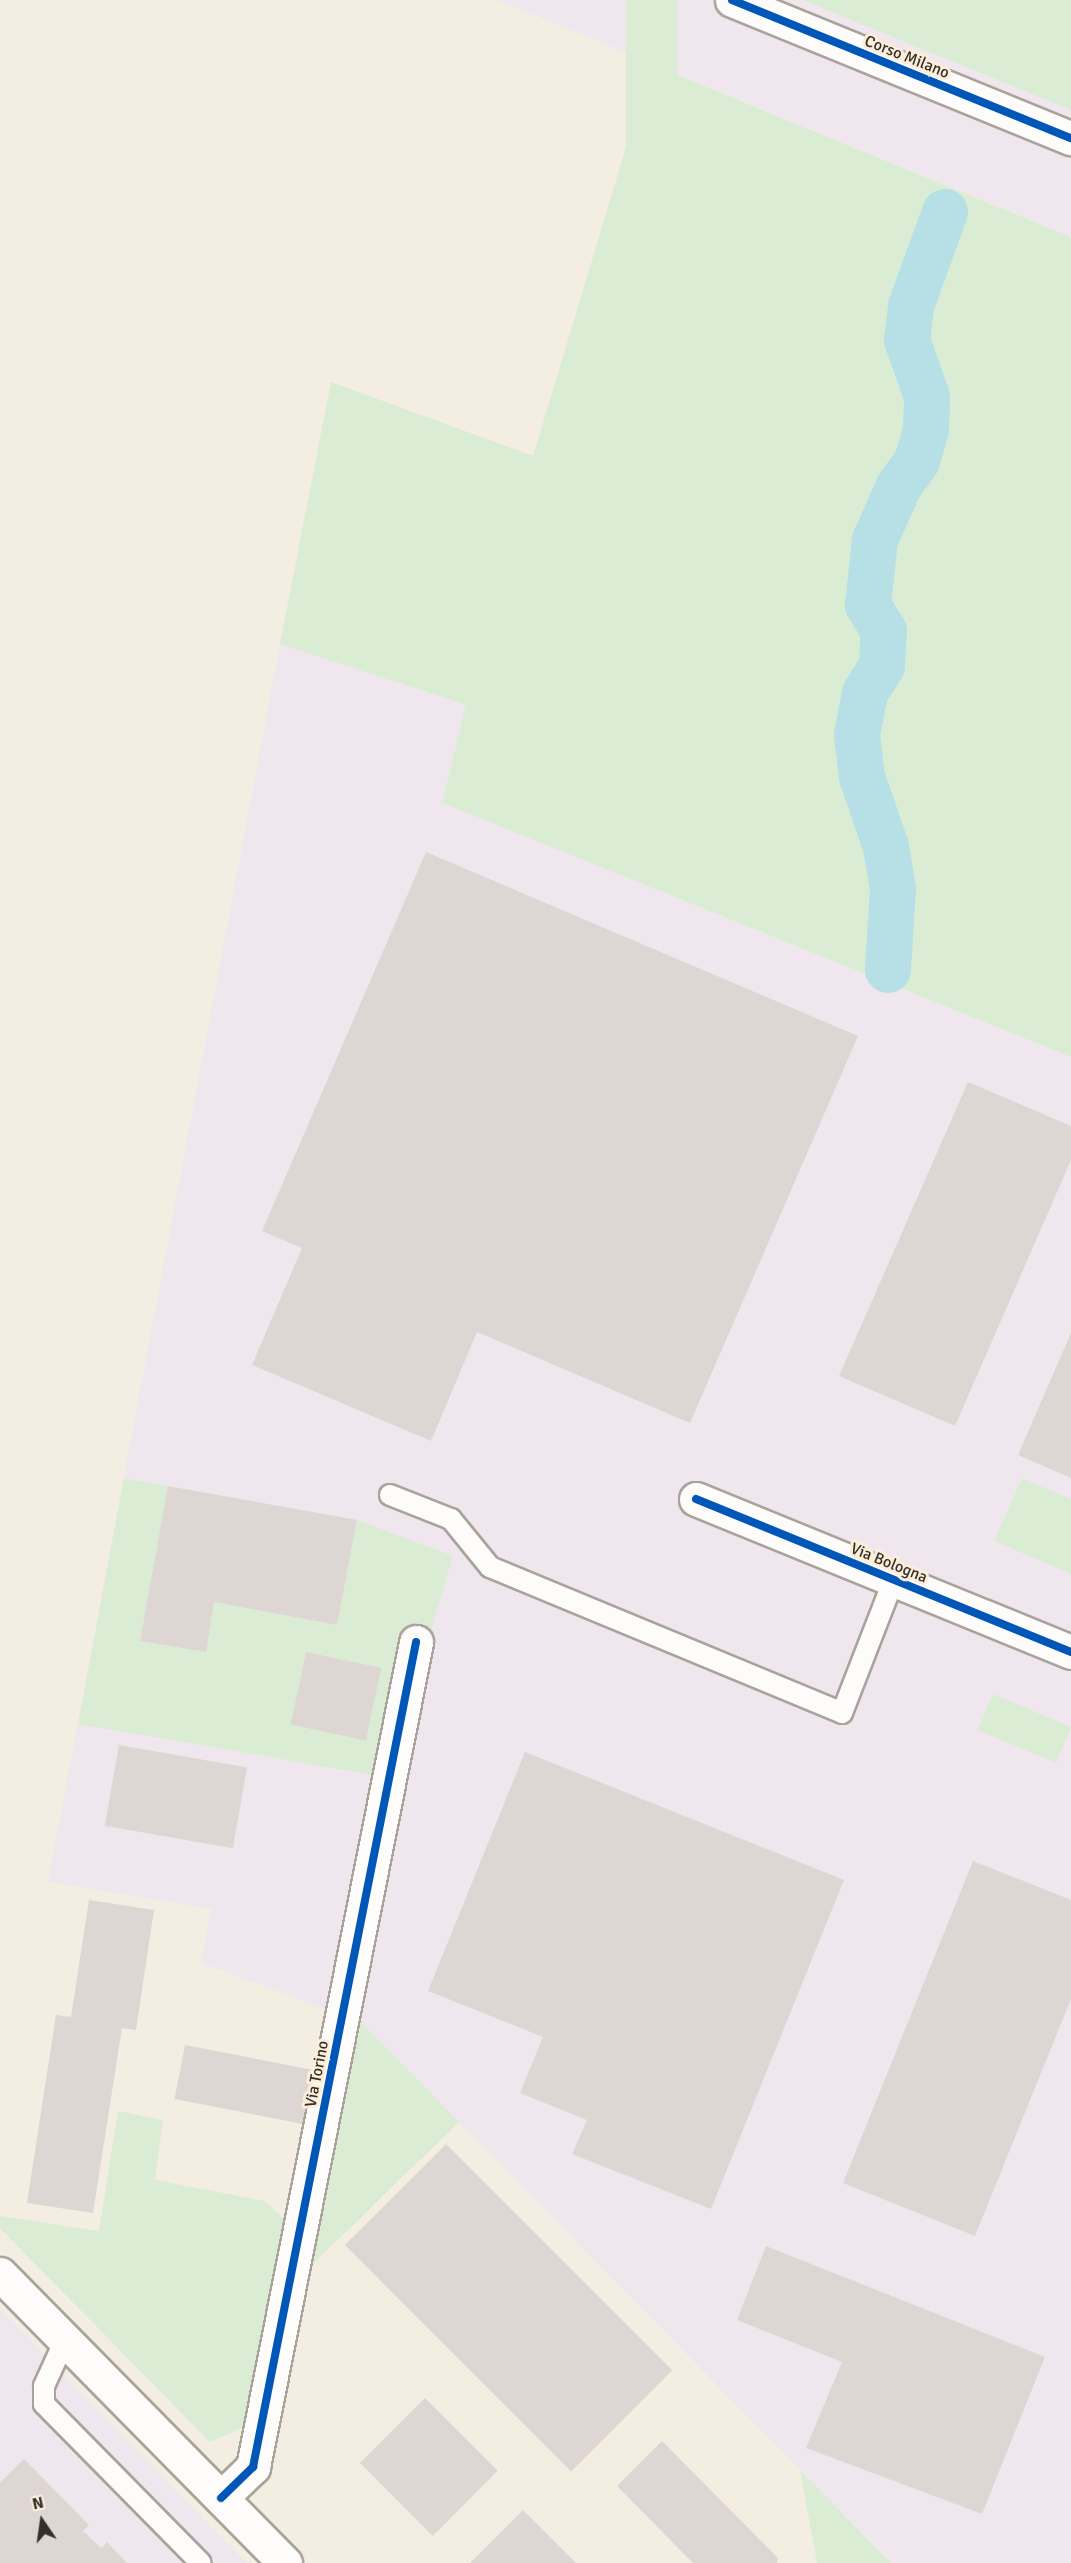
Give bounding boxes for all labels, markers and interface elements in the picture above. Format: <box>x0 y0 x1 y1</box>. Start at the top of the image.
street label: Corso Milano <box>862 31 952 83</box>
street label: Via Bologna <box>848 1539 930 1587</box>
street label: Via Torino <box>301 2039 333 2109</box>
north arrow <box>12 2491 72 2551</box>
text: N <box>30 2492 46 2514</box>

